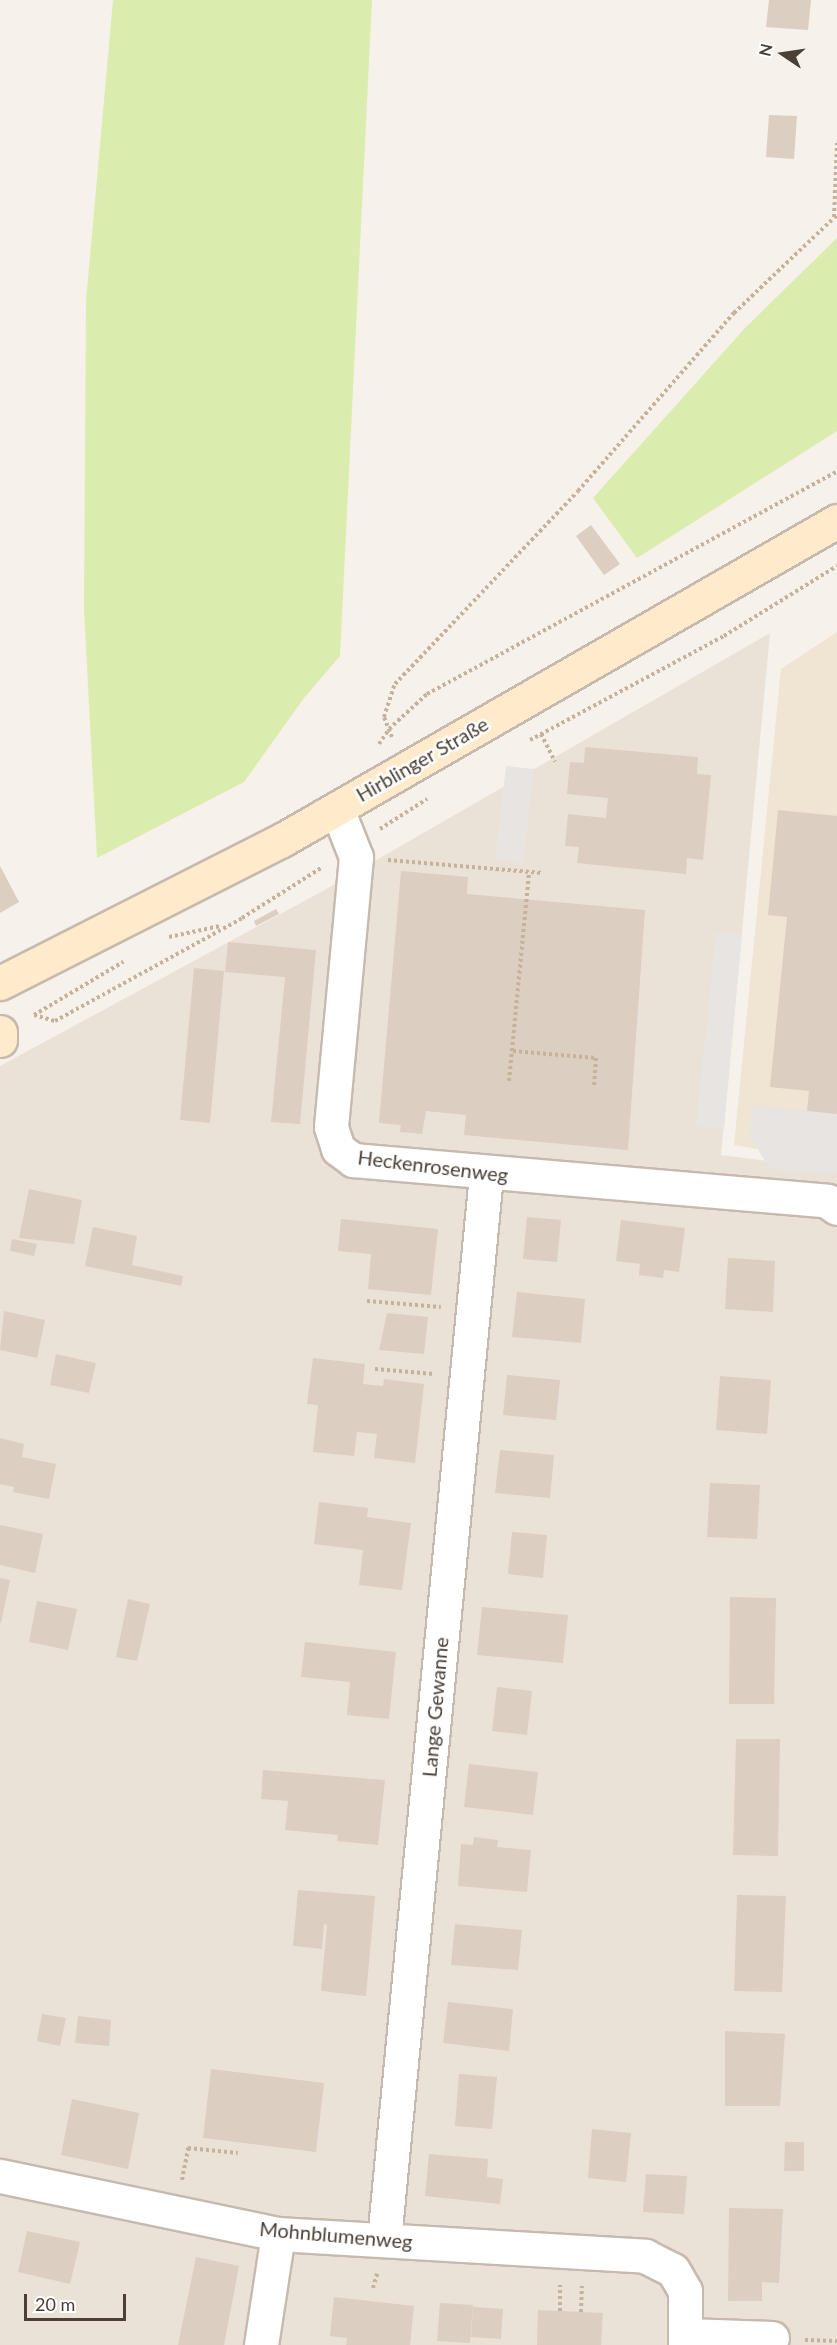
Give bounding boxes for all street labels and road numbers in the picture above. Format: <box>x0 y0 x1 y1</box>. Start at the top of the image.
street label: Hirblinger Straße <box>351 711 493 807</box>
street label: Heckenrosenweg <box>356 1145 510 1187</box>
street label: Lange Gewanne <box>417 1636 453 1778</box>
street label: Mohnblumenweg <box>258 2216 414 2254</box>

